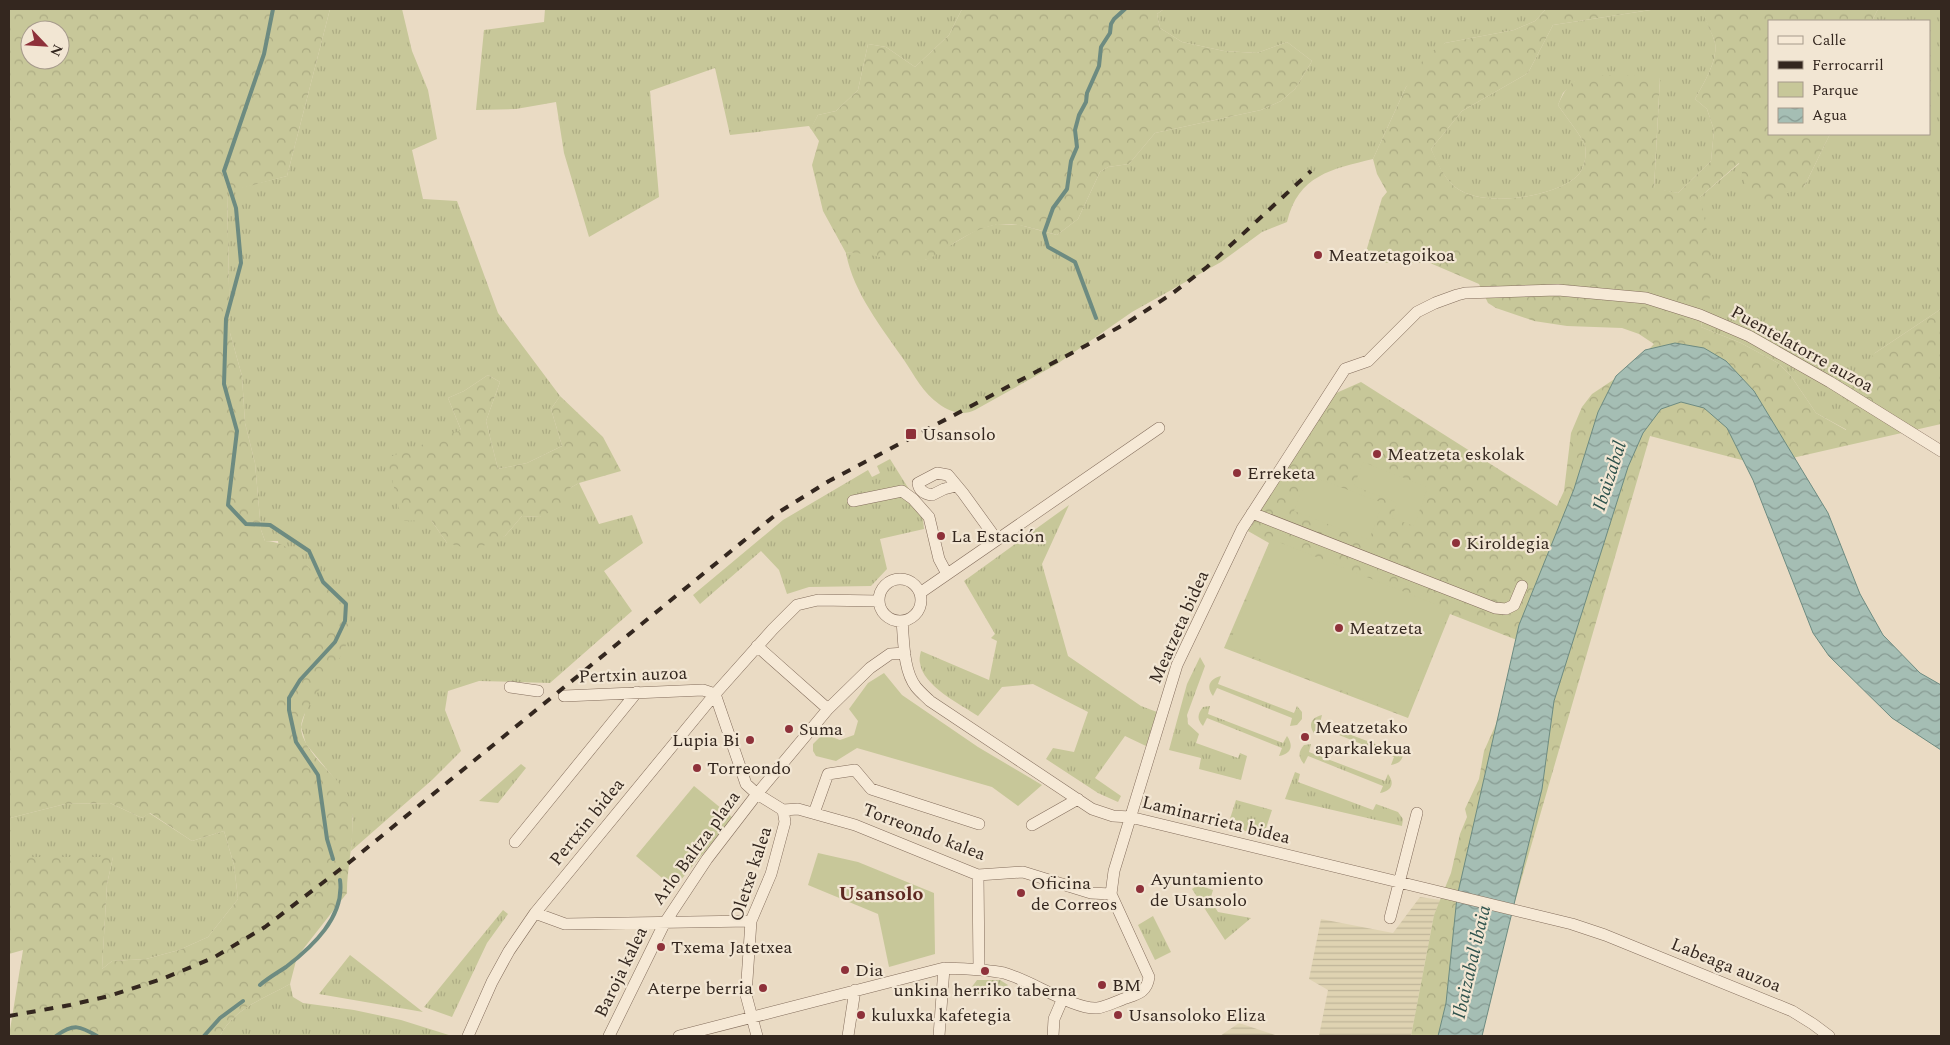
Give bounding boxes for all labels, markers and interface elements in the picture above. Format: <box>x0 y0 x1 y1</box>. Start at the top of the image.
north arrow <box>20 20 70 70</box>
legend <box>1768 20 1930 135</box>
text: Calle <box>1812 29 1846 52</box>
text: N <box>44 41 68 60</box>
text: Ferrocarril <box>1812 54 1884 77</box>
text: Parque <box>1812 79 1859 102</box>
text: Agua <box>1812 104 1848 127</box>
place label: Meatzetagoikoa <box>1328 242 1455 269</box>
marker: Meatzetagoikoa <box>1312 249 1324 261</box>
street label: Puentelatorre auzoa <box>1726 299 1878 400</box>
place label: Usansolo <box>922 421 996 448</box>
marker: Usansolo <box>904 427 918 441</box>
water label: Ibaizabal <box>1585 437 1635 515</box>
place label: Meatzeta eskolak <box>1387 441 1525 468</box>
marker: Meatzeta eskolak <box>1371 448 1383 460</box>
place label: Erreketa <box>1247 460 1316 487</box>
marker: Erreketa <box>1231 467 1243 479</box>
place label: La Estación <box>951 523 1045 550</box>
marker: La Estación <box>935 530 947 542</box>
place label: Kiroldegia <box>1466 530 1550 557</box>
marker: Kiroldegia <box>1450 537 1462 549</box>
street label: Meatzeta bidea <box>1142 566 1216 688</box>
place label: Meatzeta <box>1349 615 1423 642</box>
marker: Meatzeta <box>1333 622 1345 634</box>
street label: Pertxin auzoa <box>578 660 688 690</box>
place label: Meatzetako aparkalekua <box>1315 714 1411 762</box>
place label: Suma <box>799 716 843 743</box>
marker: Suma <box>783 723 795 735</box>
place label: Lupia Bi <box>672 727 740 754</box>
marker: Meatzetako aparkalekua <box>1299 731 1311 743</box>
marker: Lupia Bi <box>744 734 756 746</box>
place label: Torreondo <box>707 755 791 782</box>
marker: Torreondo <box>691 762 703 774</box>
street label: Pertxin bidea <box>543 772 631 872</box>
street label: Arlo Baltza plaza <box>645 785 747 911</box>
street label: Laminarrieta bidea <box>1139 789 1293 852</box>
street label: Torreondo kalea <box>859 796 990 868</box>
street label: Oletxe kalea <box>723 823 779 925</box>
place label: Ayuntamiento de Usansolo <box>1150 866 1263 914</box>
place label: Oficina de Correos <box>1031 870 1118 918</box>
district label: Usansolo <box>839 879 924 909</box>
marker: Ayuntamiento de Usansolo <box>1134 883 1146 895</box>
marker: Oficina de Correos <box>1015 887 1027 899</box>
water label: Ibaizabal ibaia <box>1445 902 1499 1022</box>
street label: Baroja kalea <box>587 922 655 1022</box>
street label: Labeaga auzoa <box>1667 931 1785 999</box>
place label: Txema Jatetxea <box>671 934 793 961</box>
marker: Txema Jatetxea <box>655 941 667 953</box>
place label: Dia <box>855 957 884 984</box>
marker: Dia <box>839 964 851 976</box>
marker: unkina herriko taberna <box>979 965 991 977</box>
place label: BM <box>1112 972 1141 999</box>
place label: Aterpe berria <box>647 975 753 1002</box>
place label: unkina herriko taberna <box>894 977 1077 1004</box>
marker: BM <box>1096 979 1108 991</box>
marker: Aterpe berria <box>757 982 769 994</box>
place label: kuluxka kafetegia <box>871 1002 1011 1029</box>
place label: Usansoloko Eliza <box>1128 1002 1266 1029</box>
marker: kuluxka kafetegia <box>855 1009 867 1021</box>
marker: Usansoloko Eliza <box>1112 1009 1124 1021</box>

